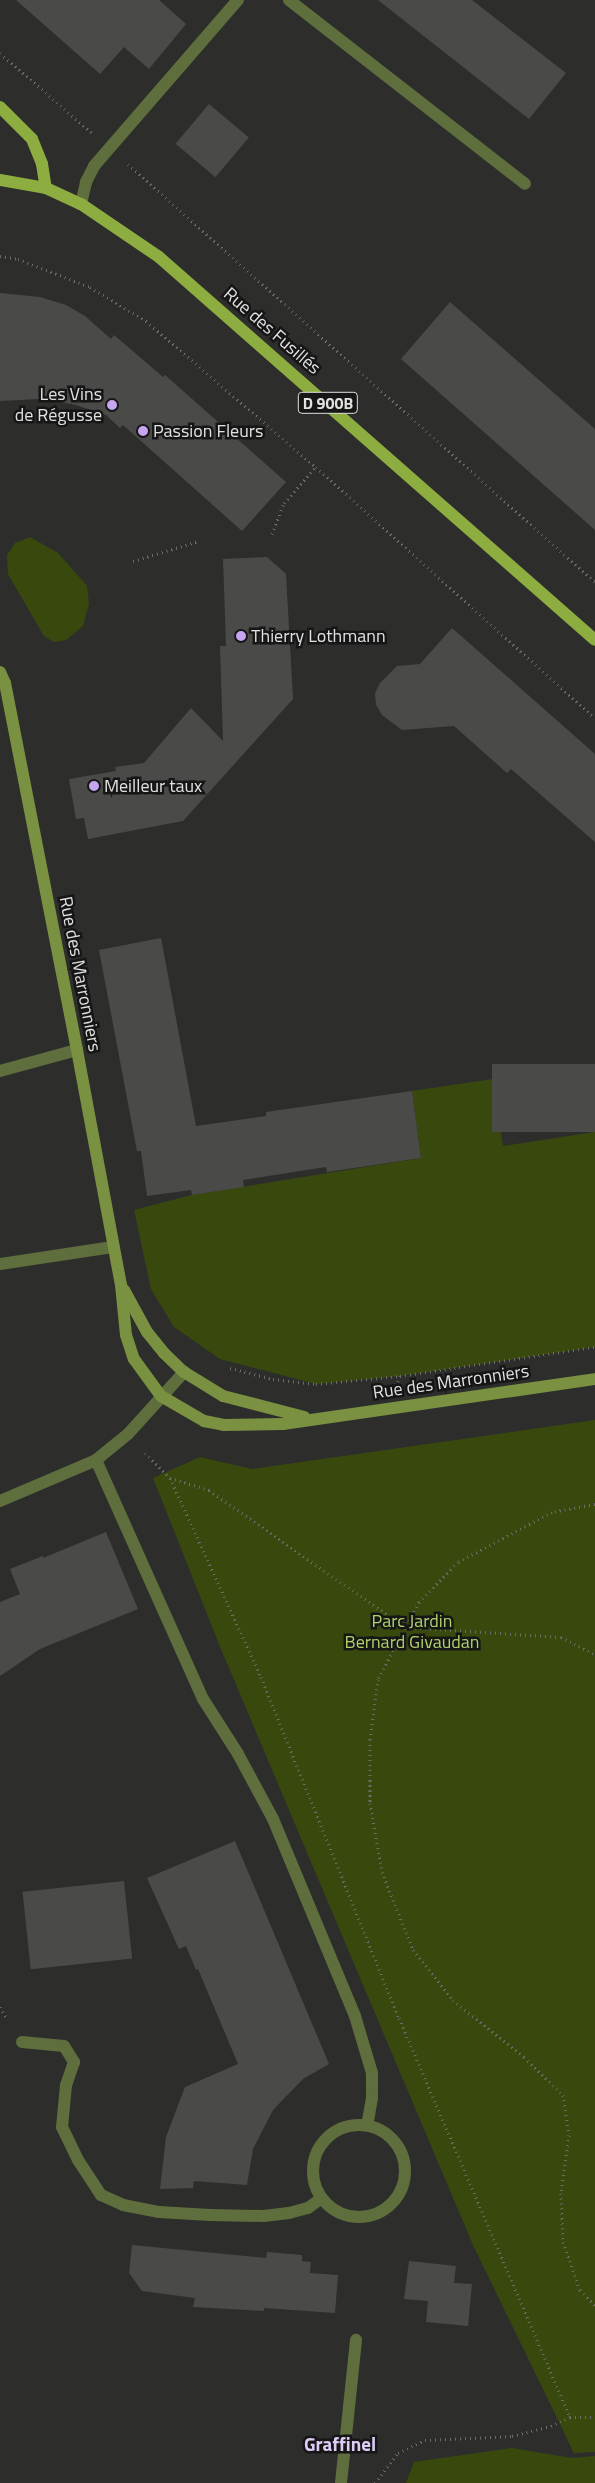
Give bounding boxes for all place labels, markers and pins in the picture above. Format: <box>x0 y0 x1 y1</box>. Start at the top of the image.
place label: Les Vins de Régusse <box>15 384 102 426</box>
marker: Les Vins de Régusse <box>106 399 118 411</box>
place label: Passion Fleurs <box>153 420 263 442</box>
marker: Passion Fleurs <box>137 425 149 437</box>
place label: Thierry Lothmann <box>251 625 386 647</box>
marker: Thierry Lothmann <box>235 630 247 642</box>
place label: Meilleur taux <box>104 775 202 797</box>
marker: Meilleur taux <box>88 780 100 792</box>

